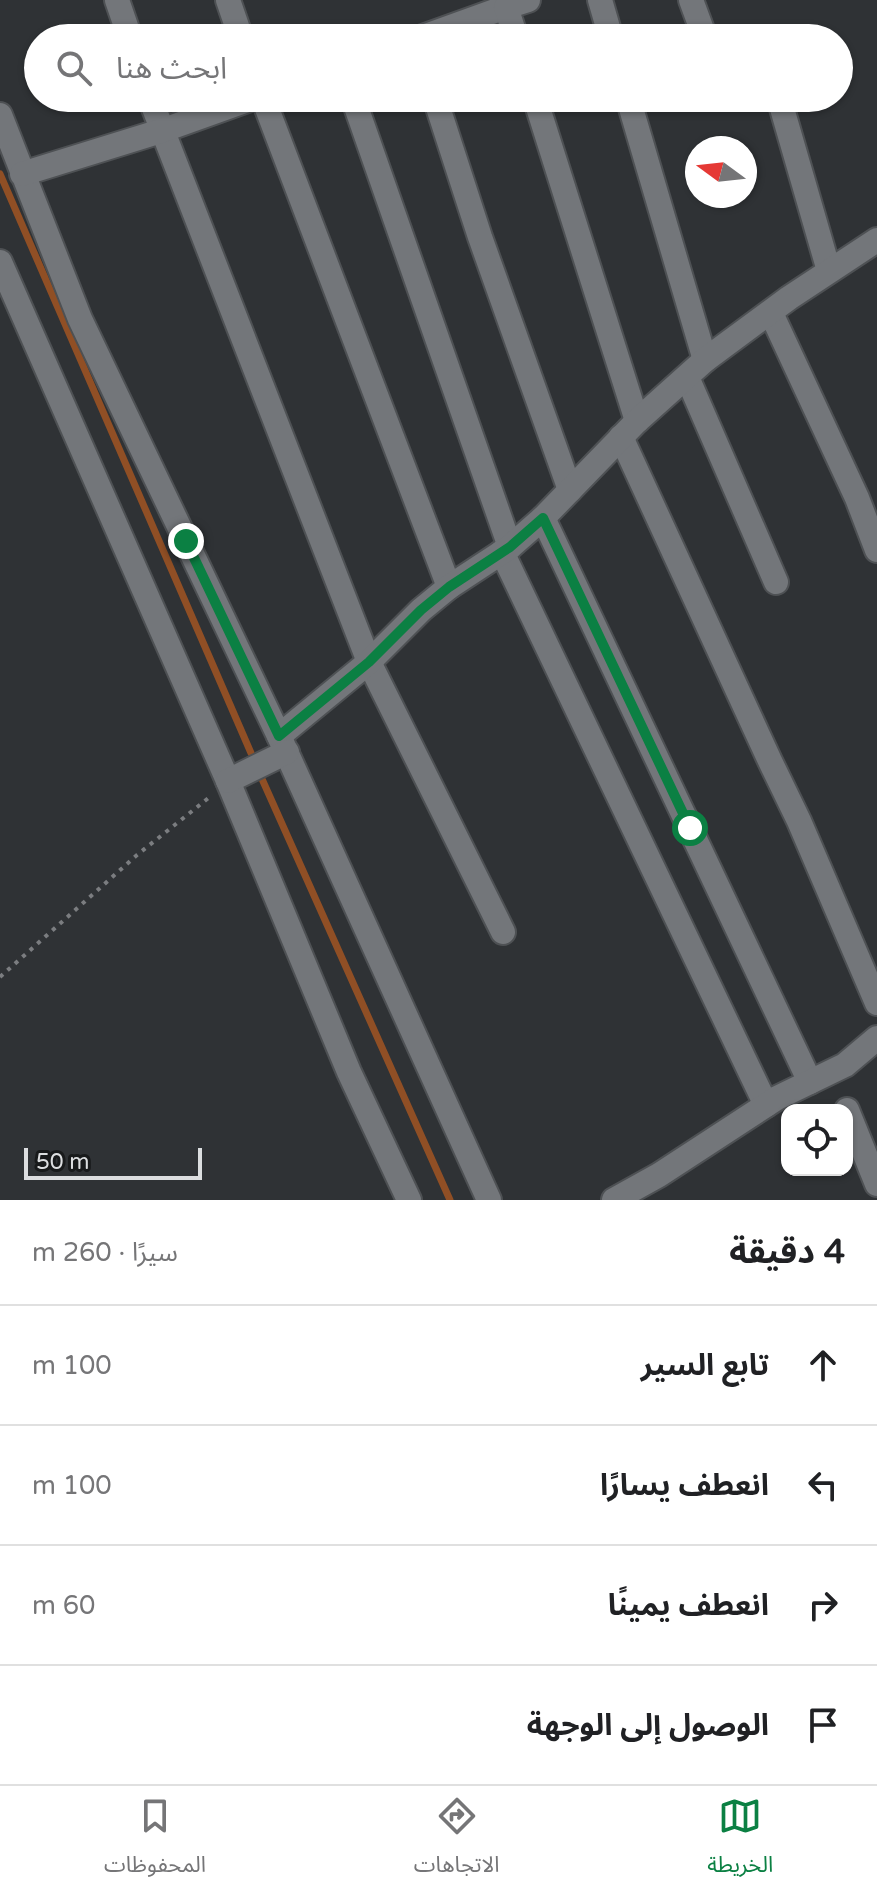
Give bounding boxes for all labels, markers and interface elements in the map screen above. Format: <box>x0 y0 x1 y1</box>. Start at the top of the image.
search box <box>24 24 853 112</box>
icon: search <box>52 46 96 90</box>
text: ابحث هنا <box>116 50 227 87</box>
north arrow <box>685 136 757 208</box>
route end <box>168 523 204 559</box>
route start <box>672 810 708 846</box>
map controls <box>781 1104 853 1176</box>
button: locate <box>781 1104 853 1176</box>
scale bar <box>24 1144 202 1180</box>
text: 50 m <box>36 1149 90 1175</box>
text: 4 دقيقة <box>729 1232 845 1273</box>
text: سيرًا · 260 m <box>32 1237 178 1268</box>
icon: ahead <box>801 1343 845 1387</box>
text: تابع السير <box>641 1347 769 1384</box>
text: 100 m <box>32 1350 112 1381</box>
icon: left <box>801 1463 845 1507</box>
text: انعطف يسارًا <box>600 1467 769 1504</box>
text: 100 m <box>32 1470 112 1501</box>
icon: right <box>801 1583 845 1627</box>
text: انعطف يمينًا <box>608 1587 769 1624</box>
text: 60 m <box>32 1590 95 1621</box>
icon: arrive <box>801 1703 845 1747</box>
text: الوصول إلى الوجهة <box>527 1707 769 1744</box>
tab: المحفوظات <box>104 1794 206 1888</box>
tab: الاتجاهات <box>414 1794 500 1888</box>
tab: الخريطة <box>707 1794 773 1888</box>

